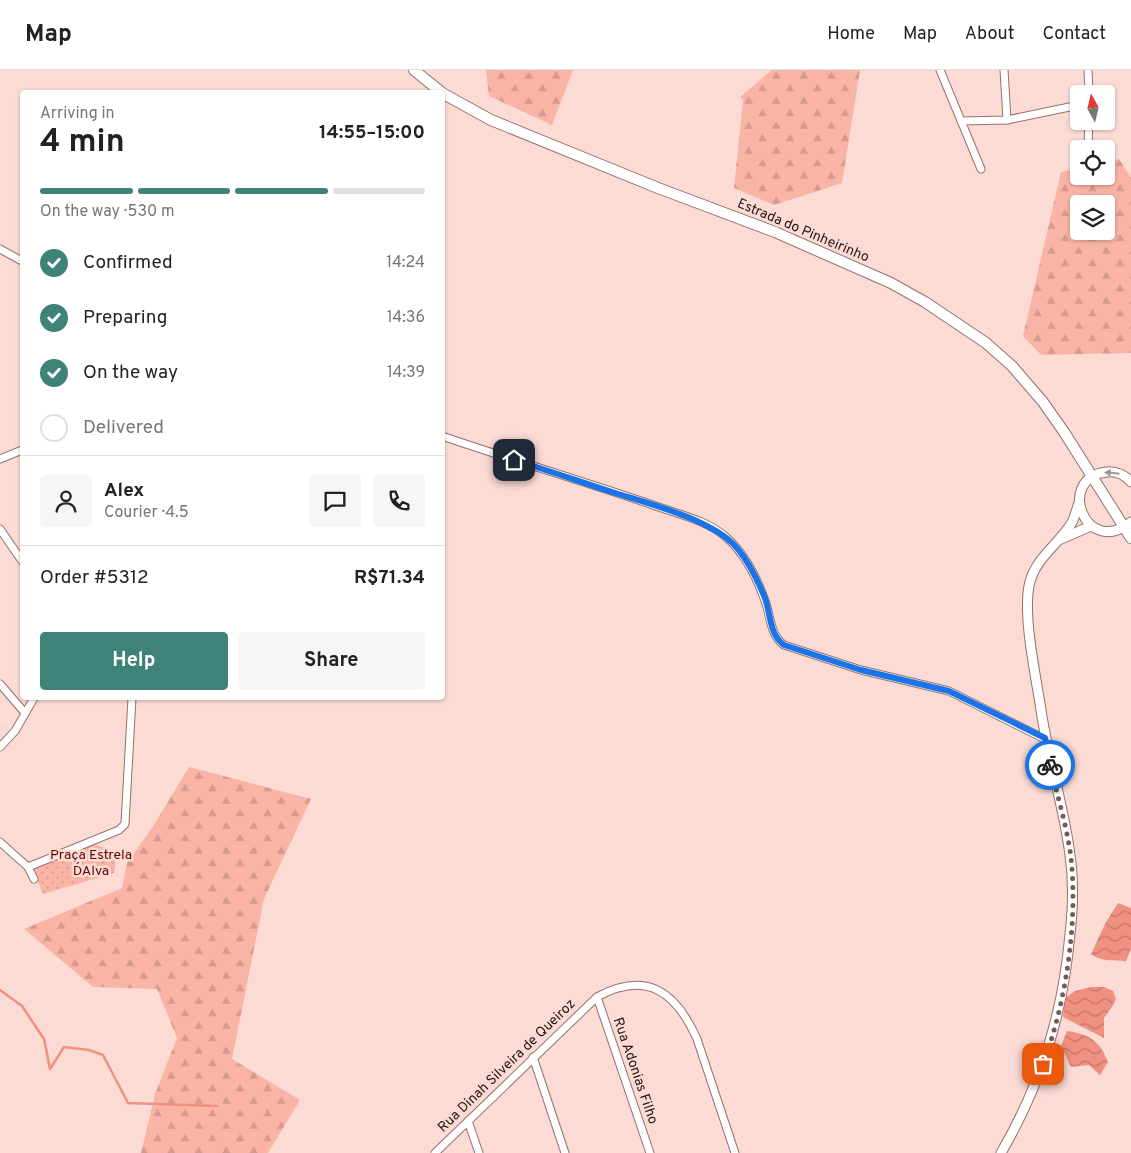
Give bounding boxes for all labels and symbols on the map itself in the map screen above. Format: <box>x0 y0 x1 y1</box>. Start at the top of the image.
north arrow <box>1070 85 1115 130</box>
street label: Estrada do Pinheirinho <box>734 195 872 267</box>
pin <box>493 439 535 481</box>
one-way arrow <box>1104 469 1120 477</box>
courier <box>1025 740 1075 790</box>
park label: Praça Estrela D´Alva <box>50 847 132 880</box>
street label: Rua Dinah Silveira de Queiroz <box>435 996 579 1136</box>
street label: Rua Adonias Filho <box>609 1015 661 1127</box>
pin <box>1022 1043 1064 1085</box>

